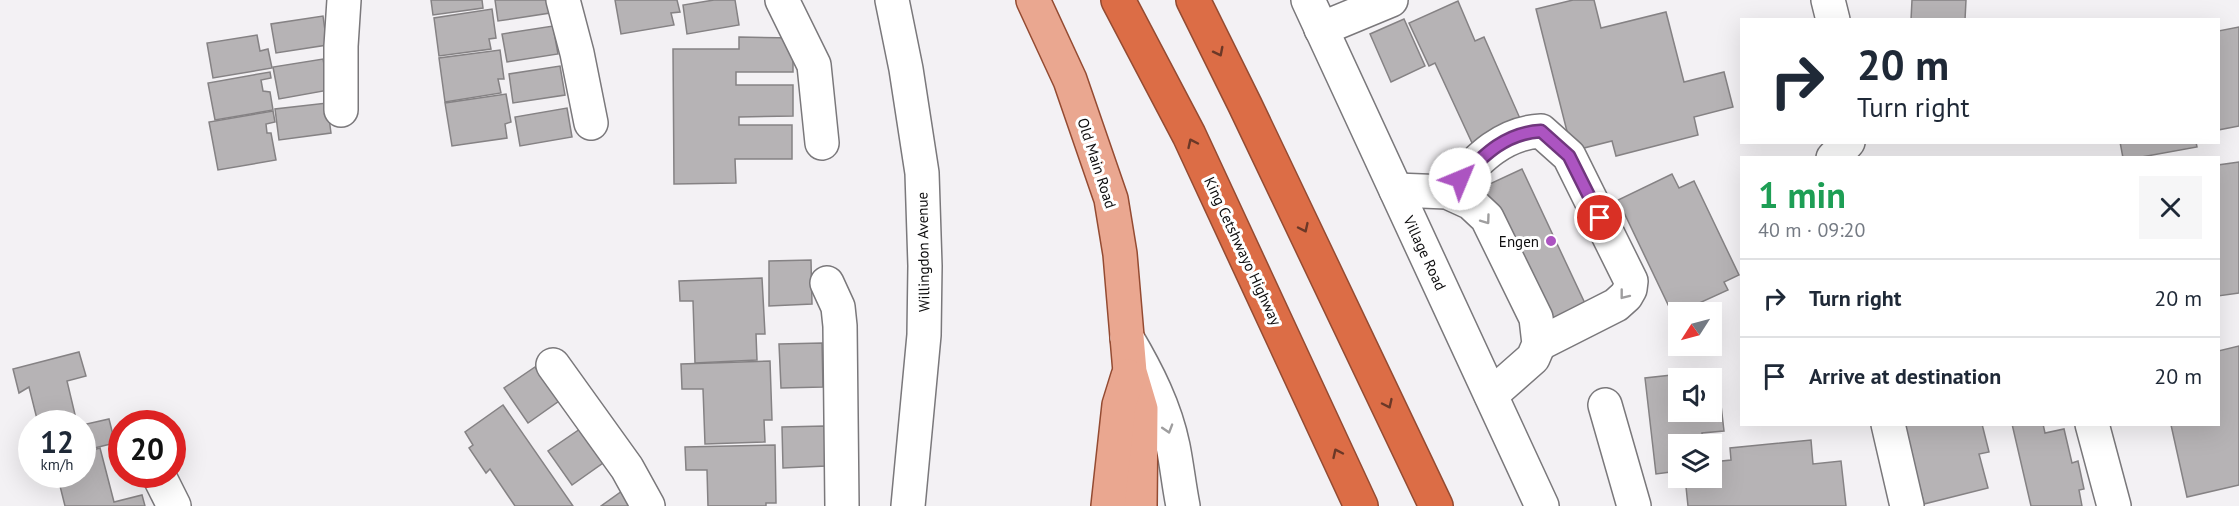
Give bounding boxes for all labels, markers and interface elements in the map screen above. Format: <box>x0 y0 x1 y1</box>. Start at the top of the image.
text: 20 m <box>1857 37 1949 92</box>
icon: right <box>1758 42 1836 120</box>
one-way arrow <box>1211 46 1223 57</box>
text: Turn right <box>1857 90 1970 124</box>
street label: Old Main Road <box>1073 115 1121 211</box>
one-way arrow <box>1188 138 1200 149</box>
position arrow <box>1428 147 1492 211</box>
text: 1 min <box>1758 171 1846 218</box>
street label: King Cetshwayo Highway <box>1200 174 1286 328</box>
button: close <box>2139 176 2202 239</box>
street label: Willingdon Avenue <box>912 192 934 312</box>
pin <box>1574 192 1625 243</box>
icon: arrive <box>1583 201 1616 234</box>
street label: Village Road <box>1399 212 1451 293</box>
one-way arrow <box>1479 213 1490 224</box>
text: 40 m · 09:20 <box>1758 217 1865 243</box>
one-way arrow <box>1296 221 1308 232</box>
place label: Engen <box>1499 232 1539 251</box>
marker: Engen <box>1544 234 1558 248</box>
icon: right <box>1758 282 1791 315</box>
text: Turn right <box>1809 284 1901 312</box>
text: 20 m <box>2154 284 2202 312</box>
one-way arrow <box>1620 288 1631 299</box>
north arrow <box>1668 302 1722 356</box>
map controls <box>1668 302 1722 488</box>
icon: arrive <box>1758 360 1791 393</box>
text: Arrive at destination <box>1809 362 2001 390</box>
text: 20 m <box>2154 362 2202 390</box>
button: sound <box>1668 368 1722 422</box>
one-way arrow <box>1380 397 1392 408</box>
speed limit sign: 20 <box>108 410 186 488</box>
text: 12 <box>40 422 74 461</box>
one-way arrow <box>1161 424 1173 434</box>
button: layers <box>1668 434 1722 488</box>
one-way arrow <box>1332 448 1344 459</box>
text: km/h <box>41 455 73 474</box>

